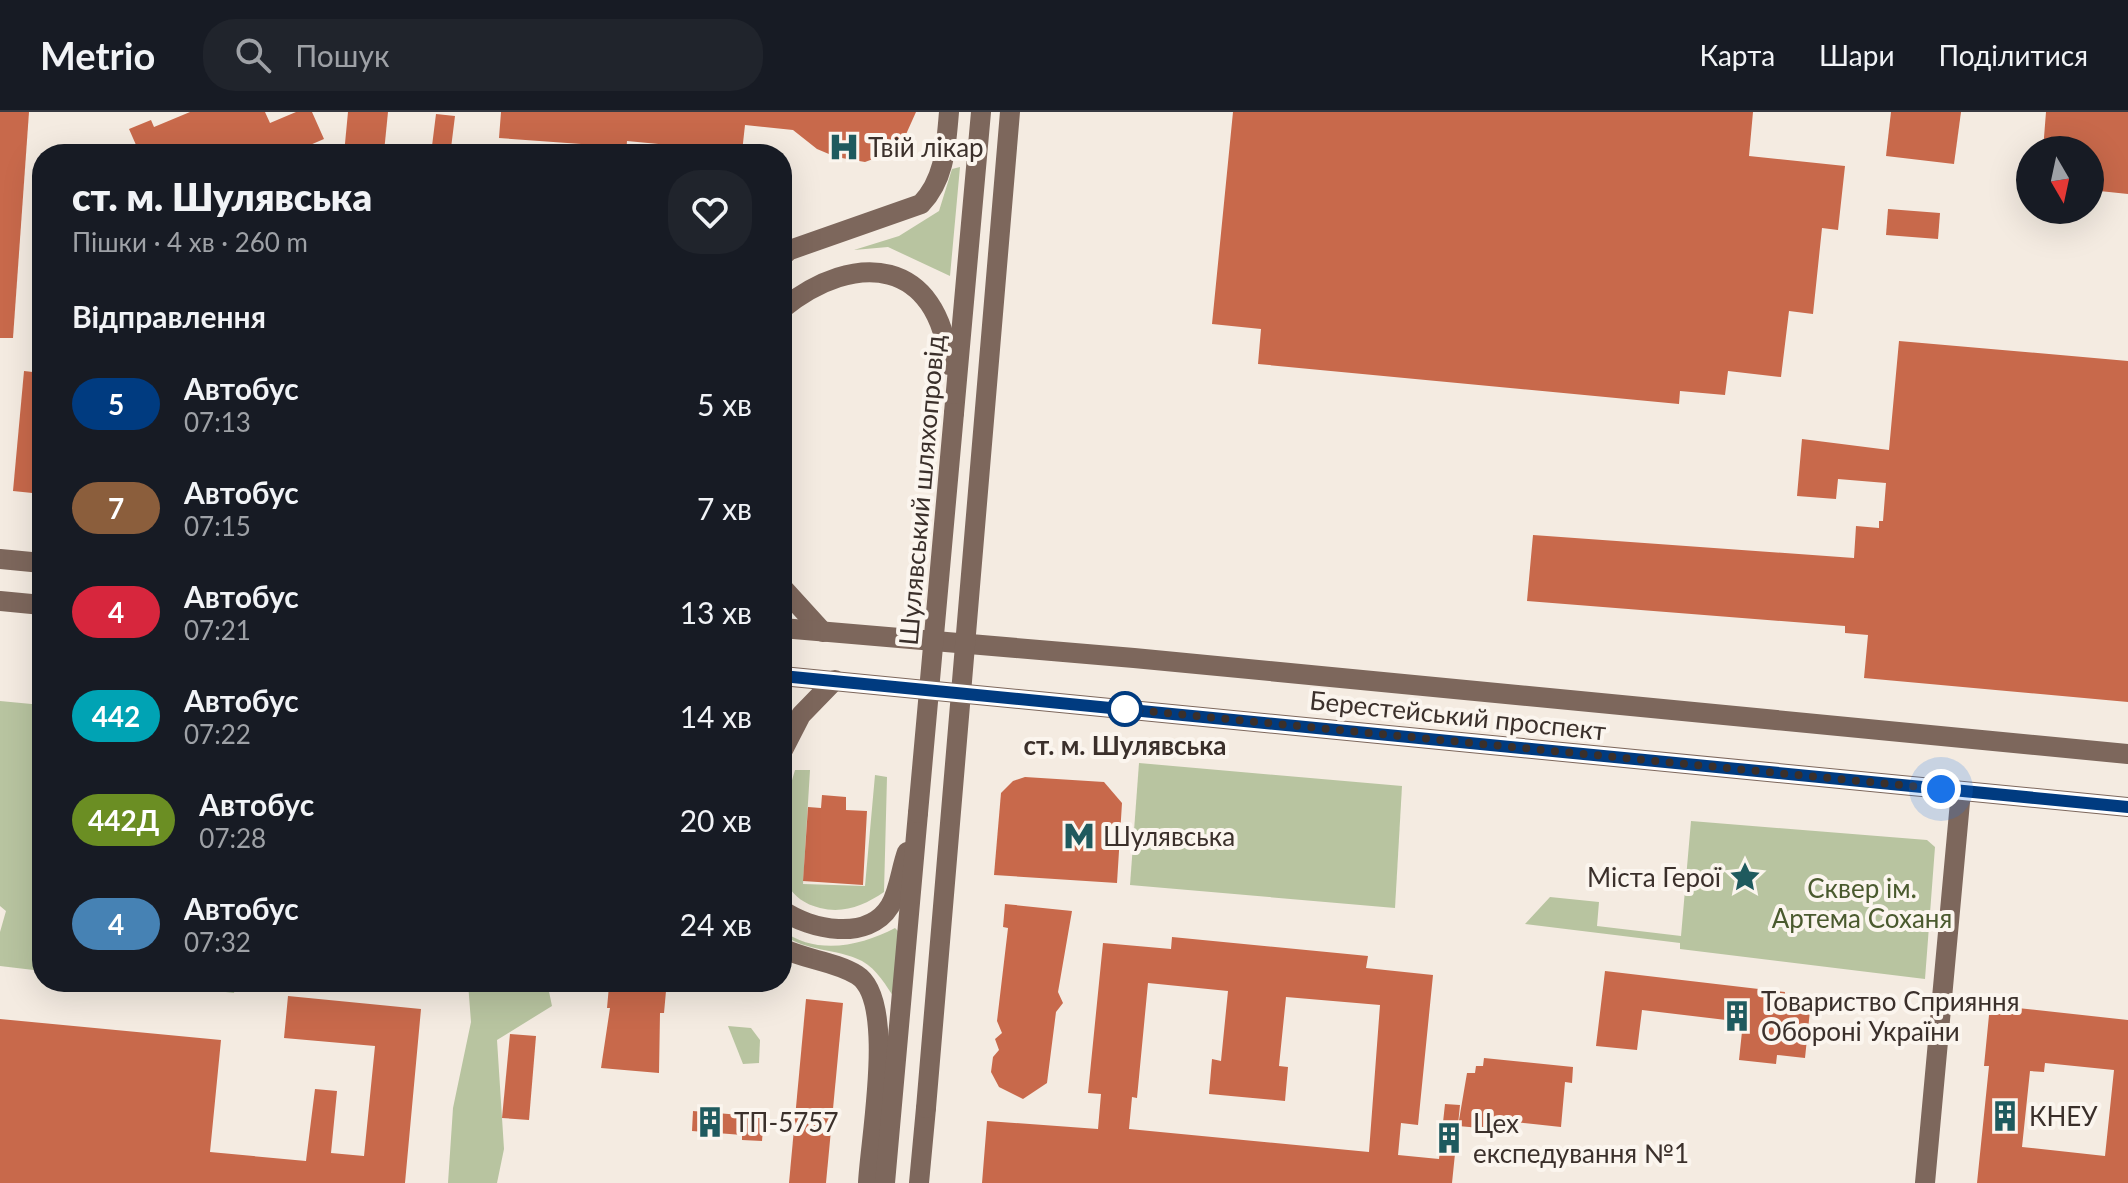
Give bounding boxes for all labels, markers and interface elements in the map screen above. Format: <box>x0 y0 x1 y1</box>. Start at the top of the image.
search box <box>203 19 763 91</box>
text: Metrio <box>40 32 155 78</box>
icon: search <box>231 33 275 77</box>
text: Пошук <box>295 37 390 73</box>
text: Карта <box>1699 38 1775 72</box>
text: Шари <box>1819 38 1895 72</box>
text: Поділитися <box>1939 38 2088 72</box>
hospital icon: Твій лікар <box>827 130 861 164</box>
place label: Твій лікар <box>868 131 984 163</box>
north arrow <box>2016 136 2104 224</box>
map controls <box>2016 136 2104 224</box>
button: heart <box>668 170 752 254</box>
text: ст. м. Шулявська <box>72 173 372 219</box>
text: Пішки · 4 хв · 260 m <box>72 226 308 258</box>
text: Відправлення <box>72 298 266 334</box>
street label: Шулявський шляхопровід <box>891 333 951 647</box>
text: Автобус <box>184 370 299 406</box>
text: 5 хв <box>697 386 752 422</box>
text: 5 <box>108 387 124 421</box>
text: 07:13 <box>184 406 251 438</box>
text: Автобус <box>184 474 299 510</box>
text: 7 хв <box>697 490 752 526</box>
text: 7 <box>108 491 124 525</box>
text: 07:15 <box>184 510 251 542</box>
text: Автобус <box>184 578 299 614</box>
text: 13 хв <box>680 594 752 630</box>
text: 4 <box>108 595 124 629</box>
text: 07:21 <box>184 614 251 646</box>
text: Автобус <box>184 682 299 718</box>
street label: Берестейський проспект <box>1308 684 1608 746</box>
marker: ст. м. Шулявська <box>1108 692 1142 726</box>
text: 14 хв <box>680 698 752 734</box>
text: 442 <box>92 699 140 733</box>
text: 07:22 <box>184 718 251 750</box>
place label: ст. м. Шулявська <box>1024 729 1226 761</box>
your location <box>1921 769 1961 809</box>
text: Автобус <box>199 786 314 822</box>
text: 20 хв <box>680 802 752 838</box>
text: 442Д <box>88 803 159 837</box>
metro station icon: Шулявська <box>1062 819 1096 853</box>
place label: Шулявська <box>1103 820 1235 852</box>
text: 07:28 <box>199 822 266 854</box>
place icon: Міста Герої <box>1728 860 1762 894</box>
place label: Міста Герої <box>1587 861 1722 893</box>
park label: Сквер ім. Артема Соханя <box>1772 872 1952 934</box>
text: Автобус <box>184 890 299 926</box>
text: 24 хв <box>680 906 752 942</box>
text: 4 <box>108 907 124 941</box>
text: 07:32 <box>184 926 251 958</box>
place label: Товариство Сприяння Обороні України <box>1761 985 2020 1047</box>
building icon: Товариство Сприяння Обороні України <box>1720 999 1754 1033</box>
building icon: КНЕУ <box>1988 1099 2022 1133</box>
place label: КНЕУ <box>2029 1100 2098 1132</box>
building icon: ТП-5757 <box>693 1105 727 1139</box>
place label: ТП-5757 <box>734 1106 838 1138</box>
place label: Цех експедування №1 <box>1473 1107 1689 1169</box>
building icon: Цех експедування №1 <box>1432 1121 1466 1155</box>

